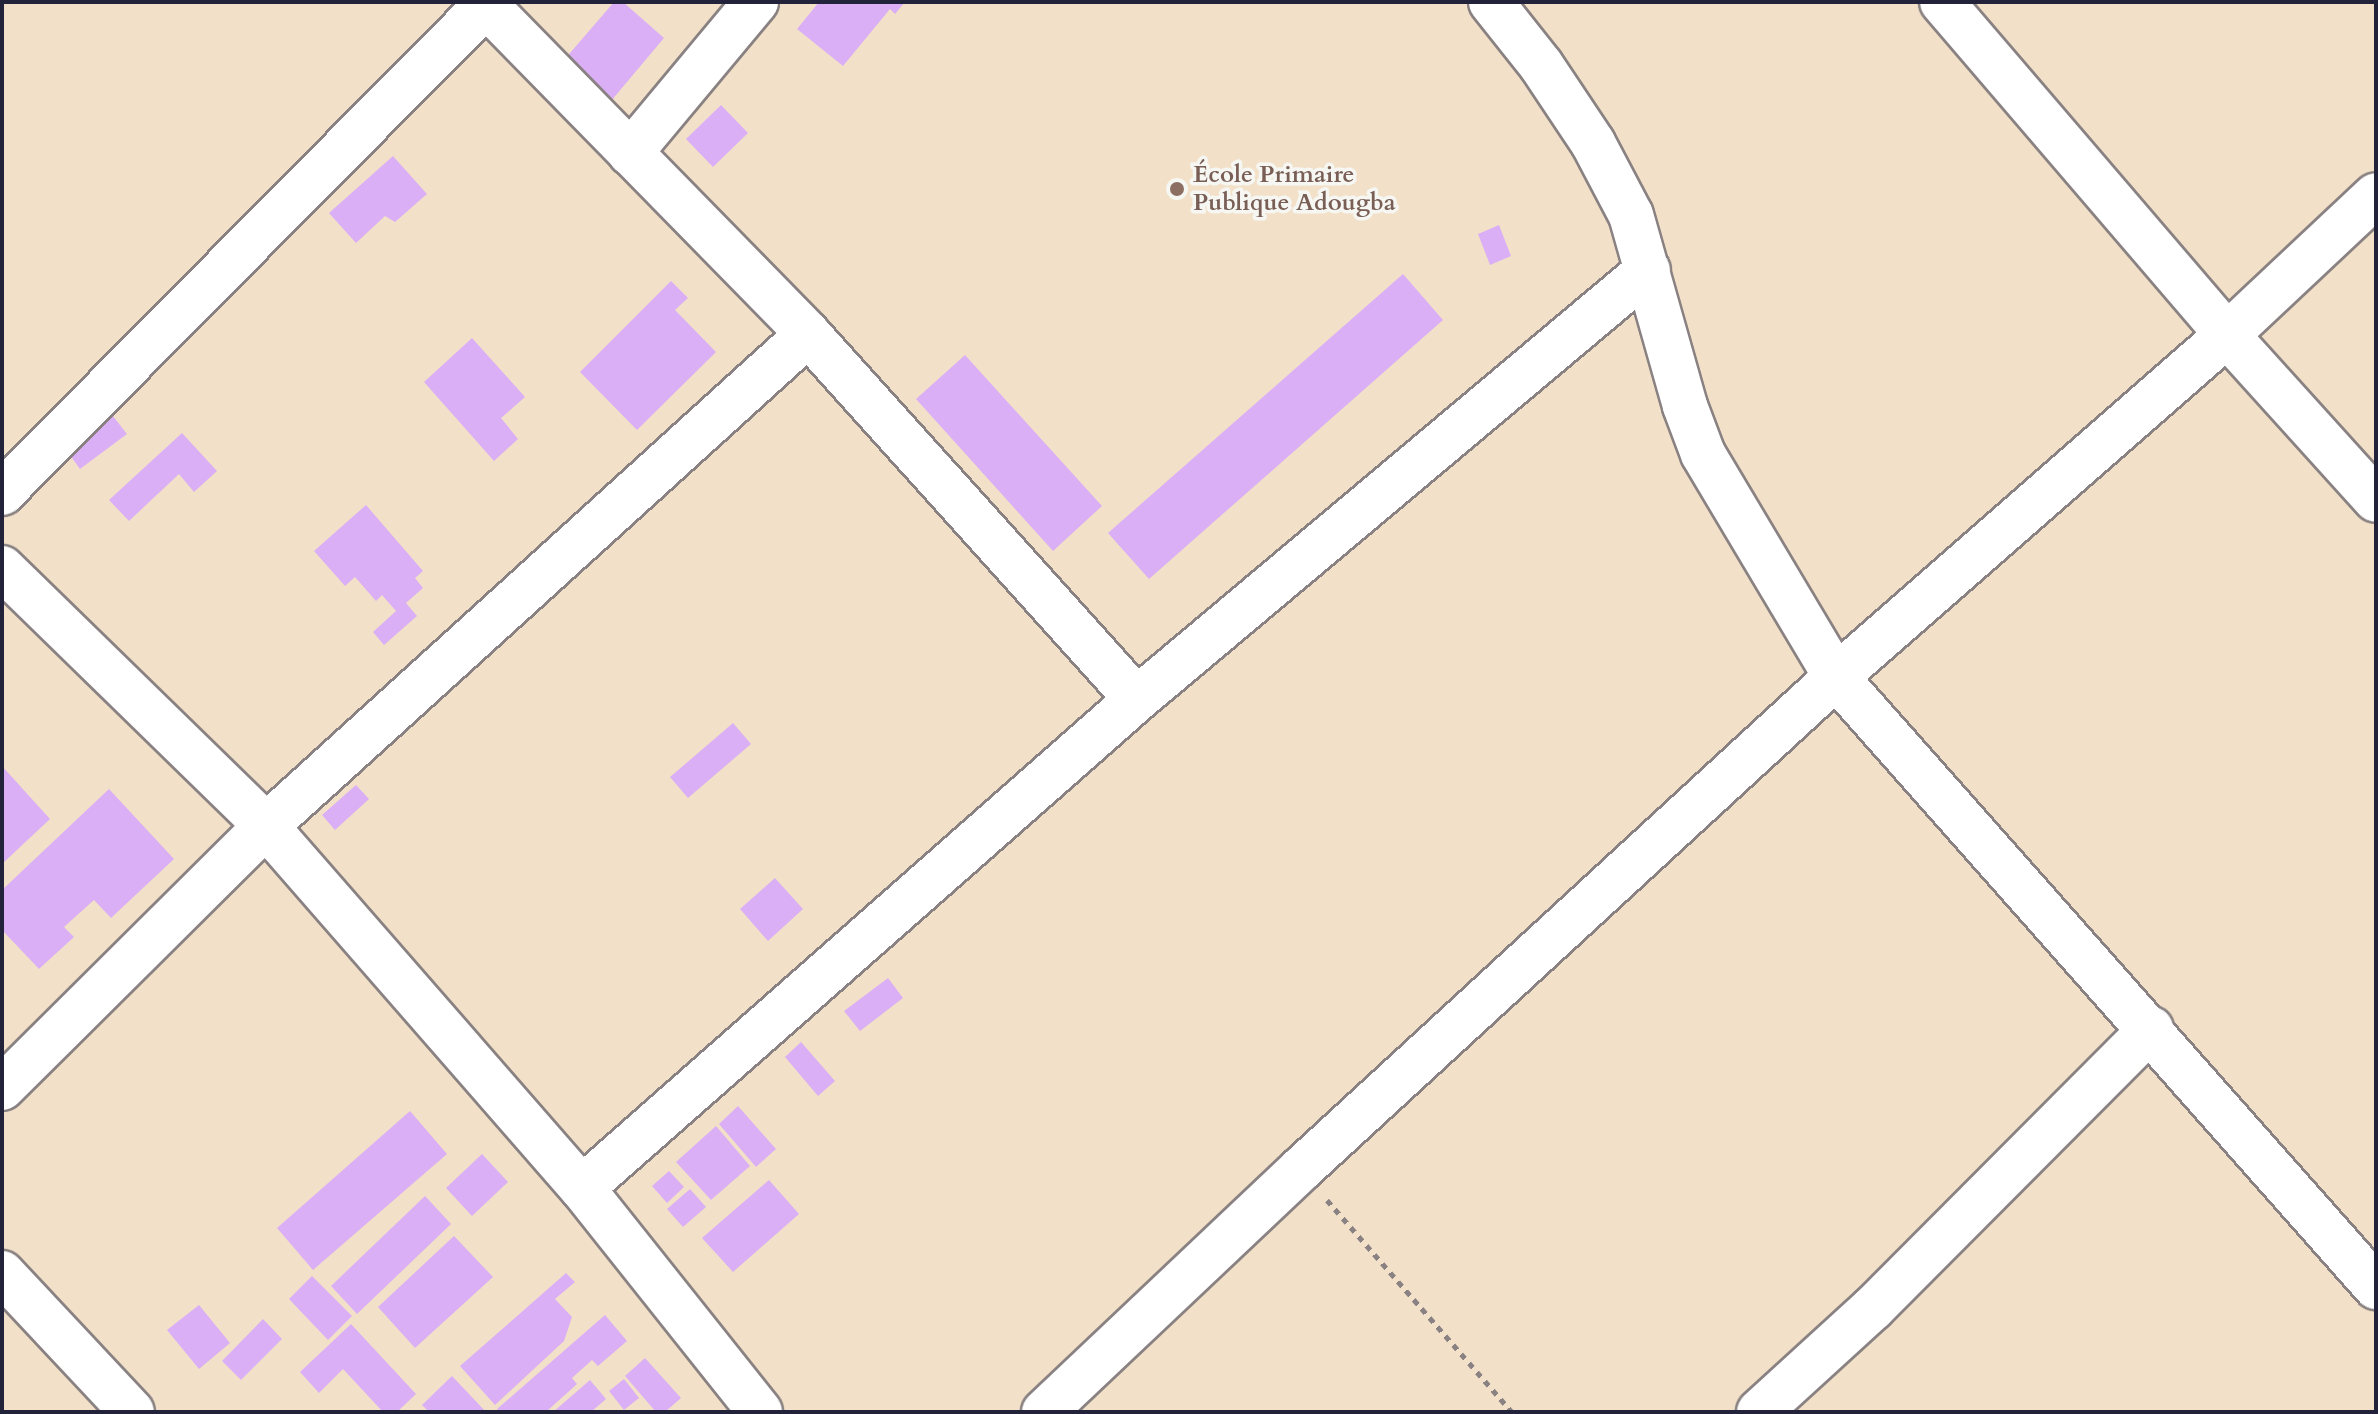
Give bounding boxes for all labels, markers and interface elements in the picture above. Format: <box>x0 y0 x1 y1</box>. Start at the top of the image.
place label: École Primaire Publique Adougba <box>1193 161 1396 217</box>
marker: École Primaire Publique Adougba <box>1168 180 1186 198</box>

